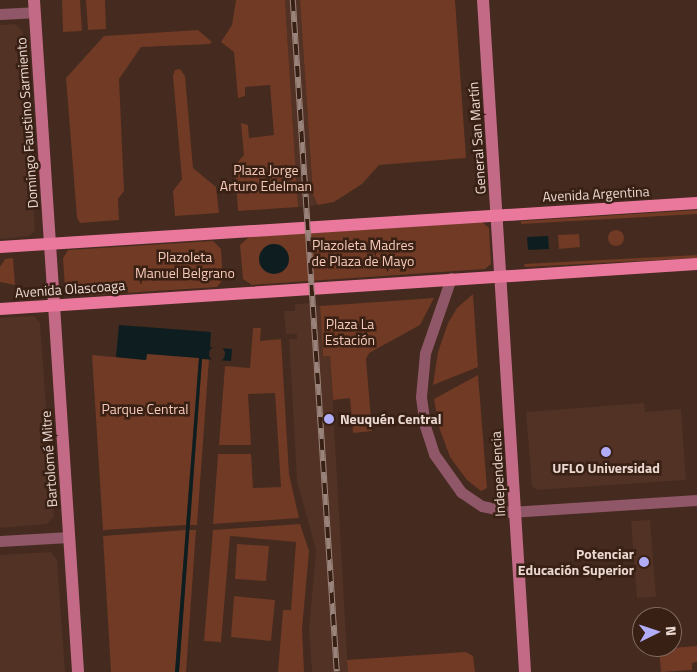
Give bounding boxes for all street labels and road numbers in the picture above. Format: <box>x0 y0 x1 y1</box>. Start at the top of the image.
street label: Domingo Faustino Sarmiento <box>13 37 41 209</box>
street label: General San Martín <box>465 81 489 195</box>
street label: Avenida Argentina <box>542 183 650 205</box>
street label: Avenida Olascoaga <box>14 277 126 301</box>
street label: Bartolomé Mitre <box>37 410 61 508</box>
street label: Independencia <box>487 431 509 517</box>

